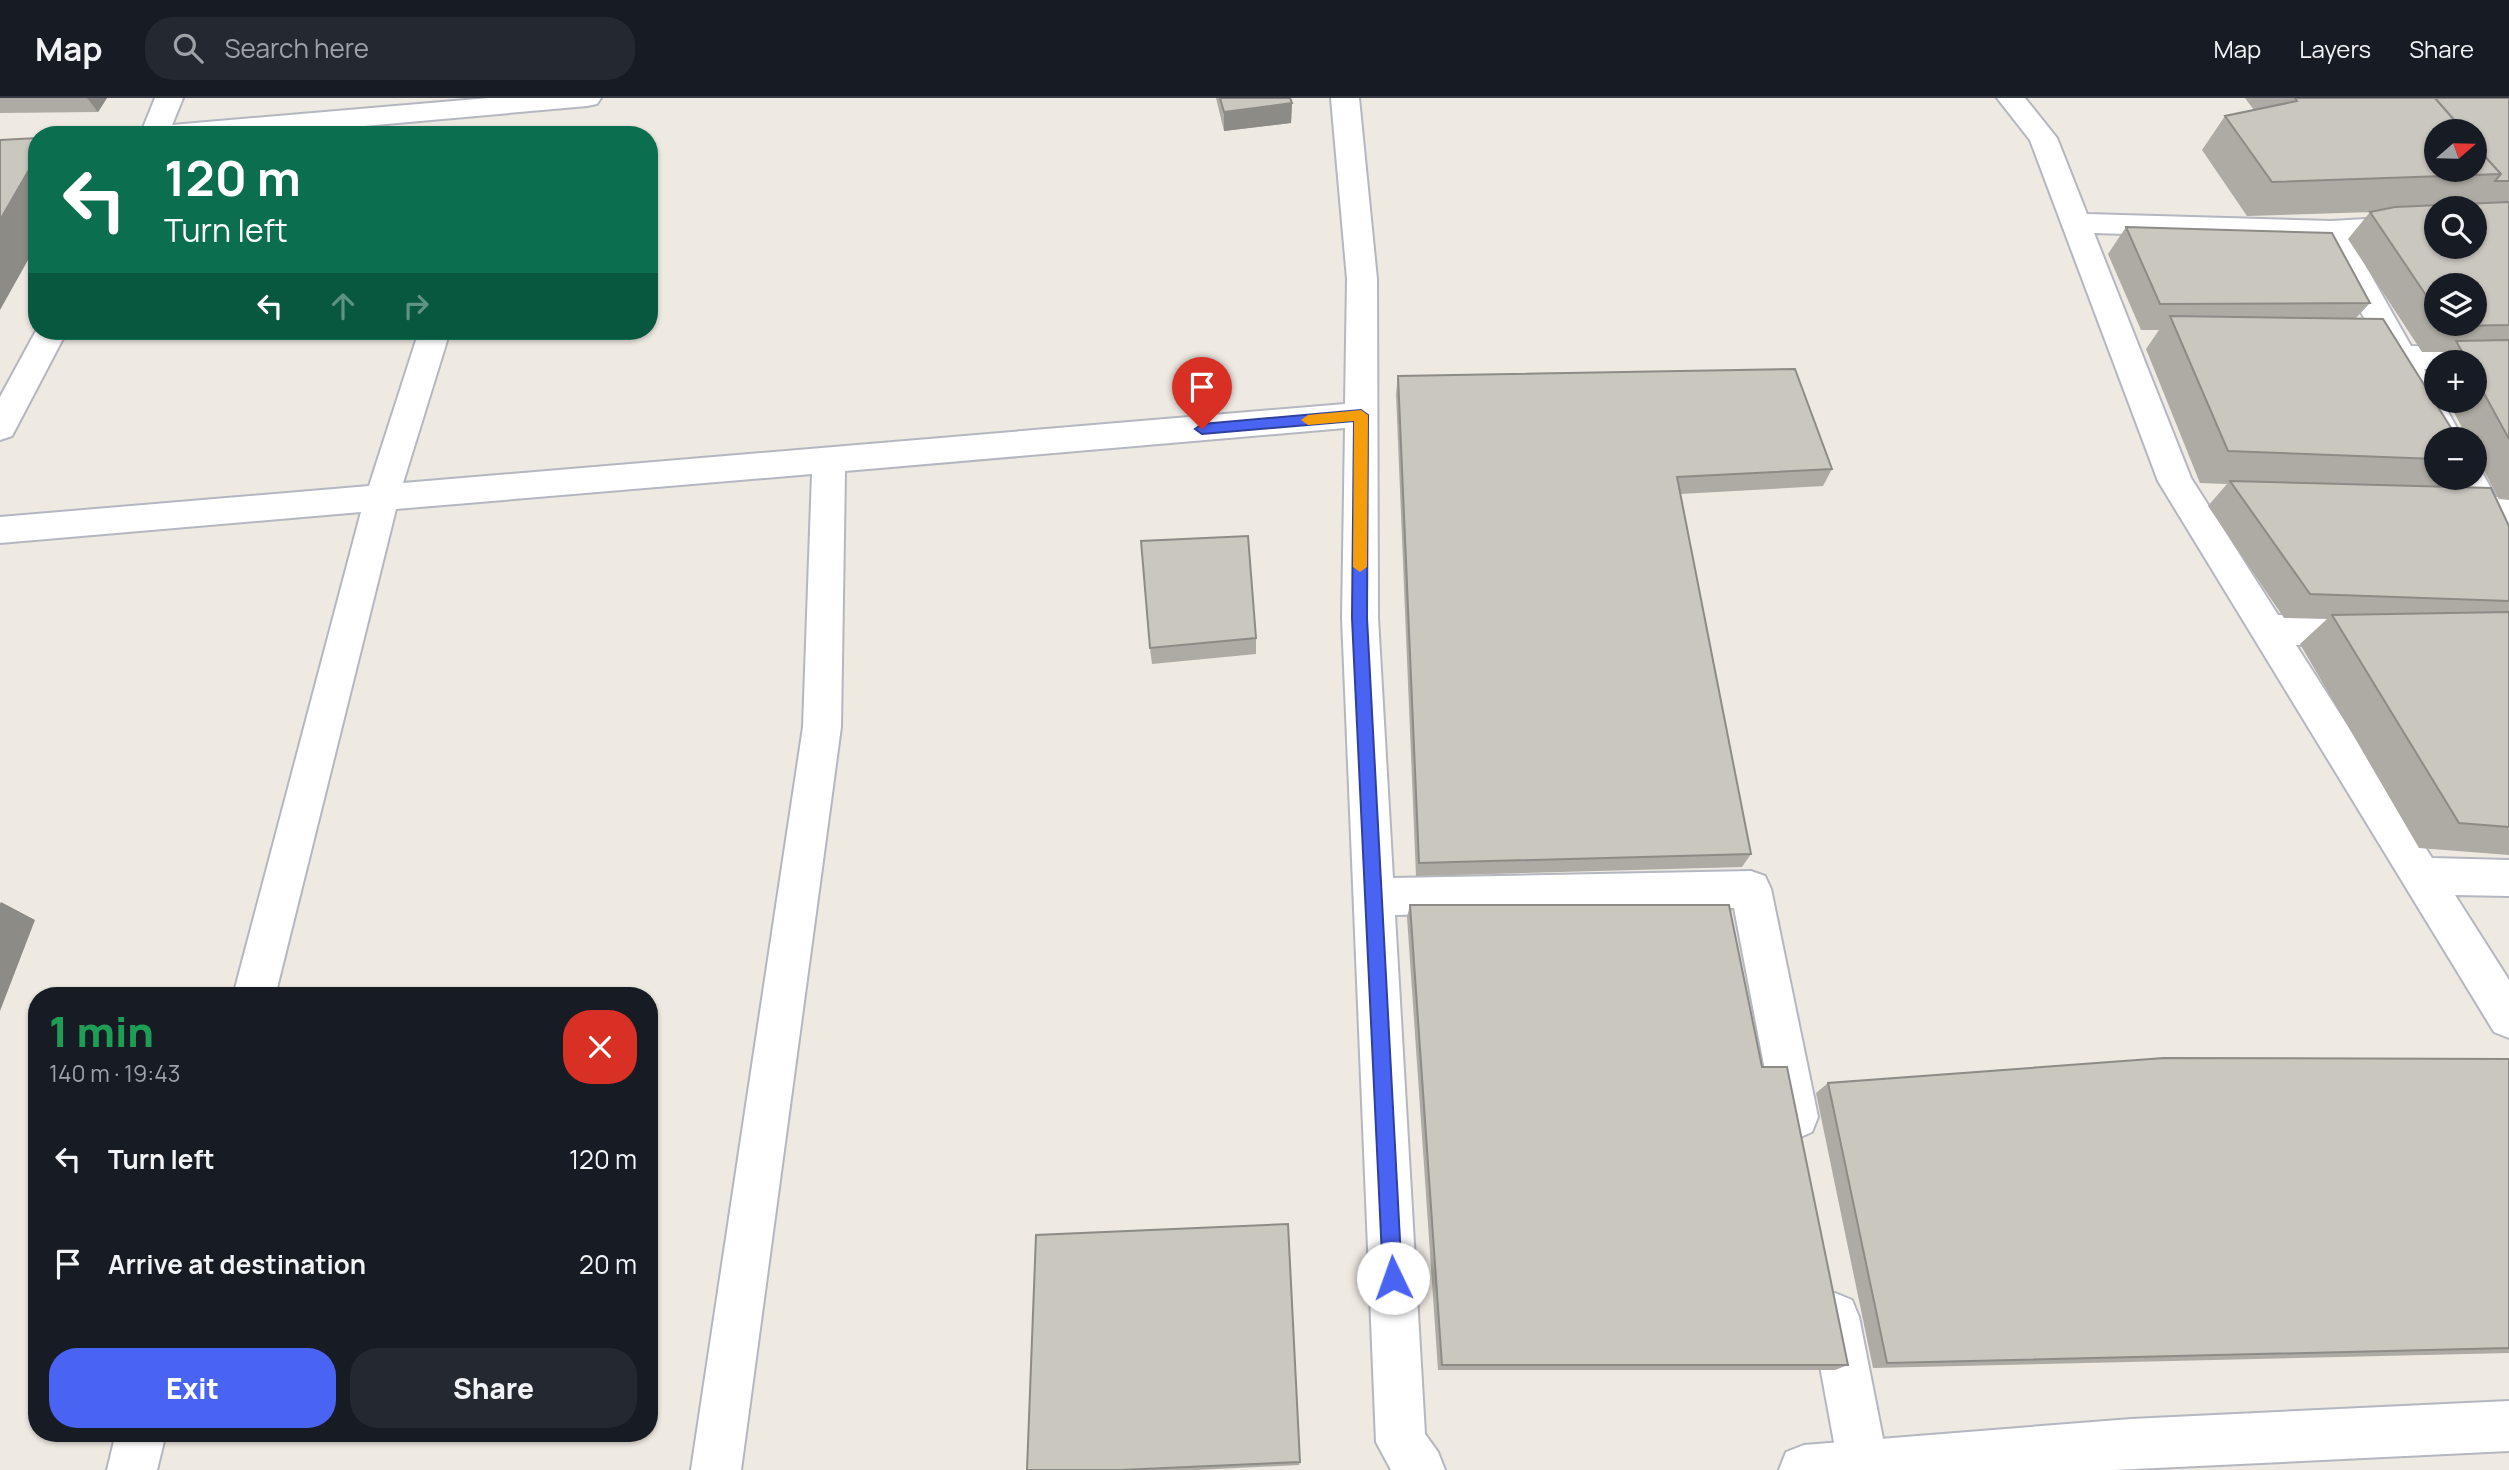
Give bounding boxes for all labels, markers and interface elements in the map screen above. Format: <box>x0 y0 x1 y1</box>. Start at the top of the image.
search box <box>145 17 635 80</box>
text: Map <box>35 26 103 71</box>
icon: search <box>169 29 207 67</box>
text: Search here <box>225 30 369 66</box>
text: Map <box>2214 32 2261 65</box>
text: Layers <box>2299 32 2371 65</box>
text: Share <box>2409 32 2474 65</box>
north arrow <box>2424 119 2487 182</box>
map controls <box>2424 119 2487 490</box>
text: 120 m <box>164 144 301 211</box>
icon: left <box>49 154 140 245</box>
button: search <box>2424 196 2487 259</box>
text: Turn left <box>164 208 288 252</box>
button: layers <box>2424 273 2487 336</box>
icon: left <box>251 287 289 325</box>
icon: ahead <box>324 287 362 325</box>
icon: right <box>397 287 435 325</box>
button: + <box>2424 350 2487 413</box>
pin <box>1172 357 1232 429</box>
icon: arrive <box>1183 368 1221 406</box>
button: − <box>2424 427 2487 490</box>
text: 1 min <box>49 1002 154 1060</box>
button: close <box>563 1010 637 1084</box>
text: 140 m · 19:43 <box>49 1057 180 1089</box>
icon: left <box>49 1140 87 1178</box>
text: Turn left <box>108 1141 215 1177</box>
text: 120 m <box>569 1141 637 1177</box>
position arrow <box>1356 1241 1430 1315</box>
icon: arrive <box>49 1245 87 1283</box>
text: Arrive at destination <box>108 1246 366 1282</box>
text: 20 m <box>579 1246 637 1282</box>
button: Exit <box>49 1348 336 1428</box>
button: Share <box>350 1348 637 1428</box>

